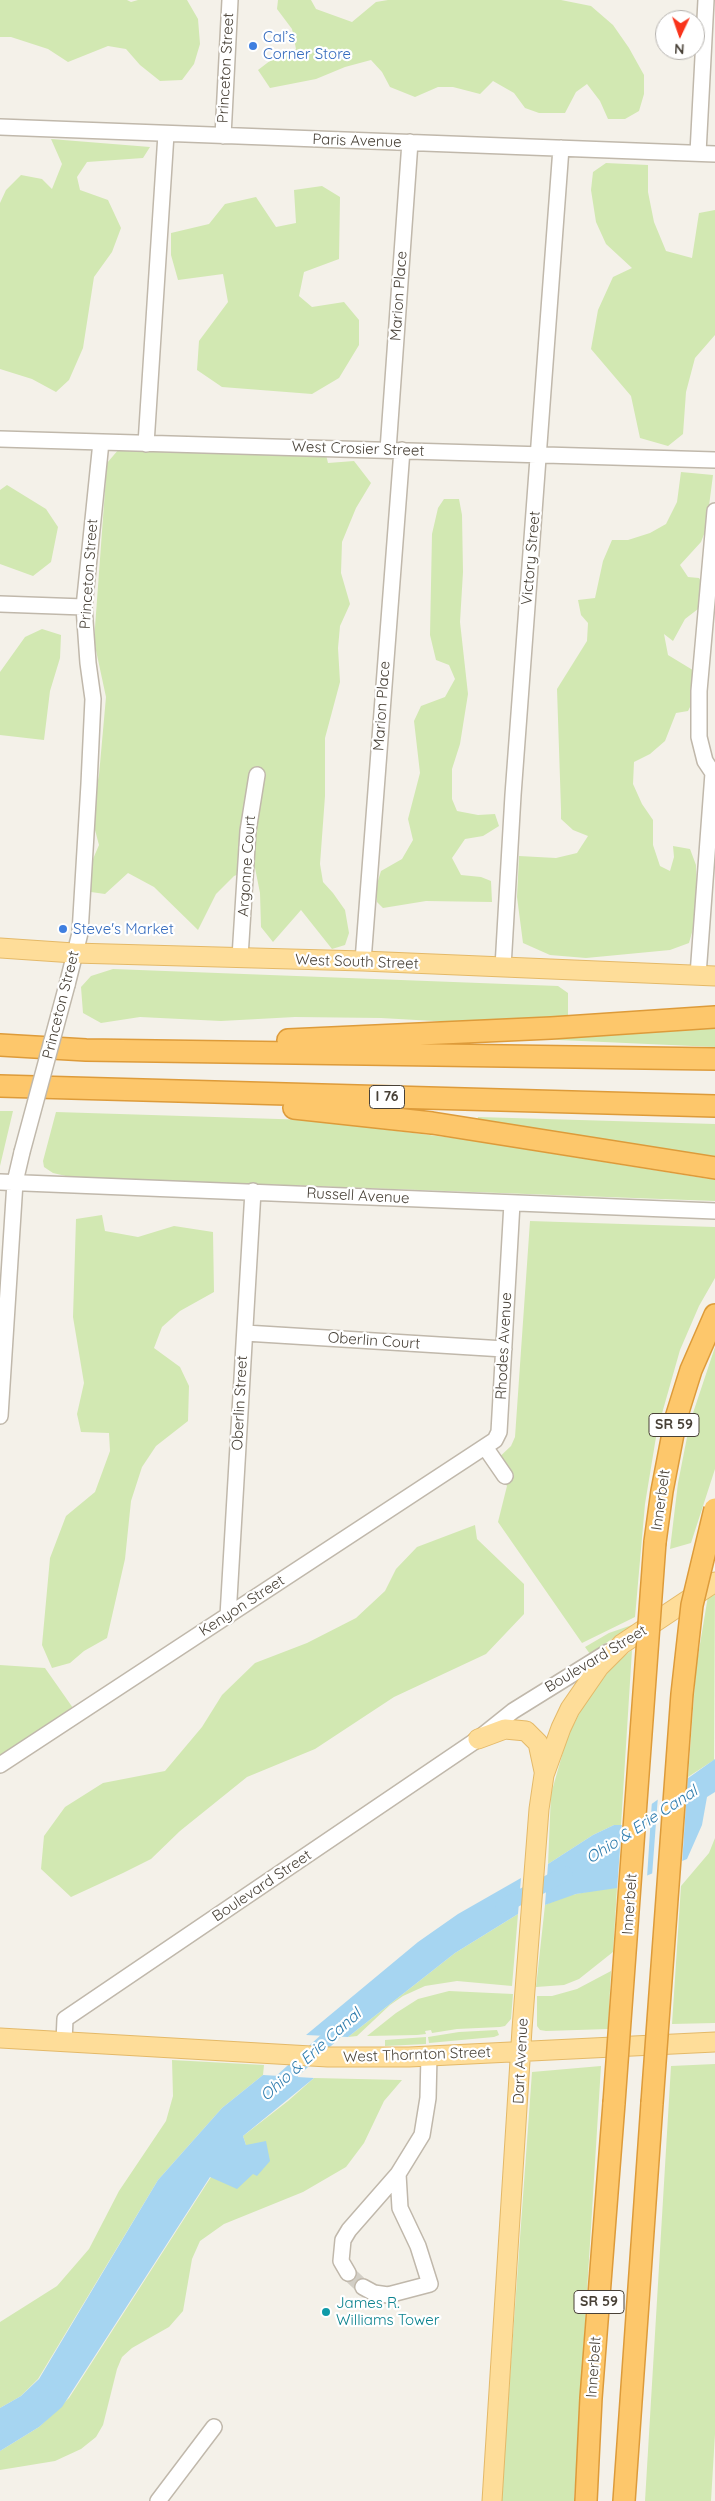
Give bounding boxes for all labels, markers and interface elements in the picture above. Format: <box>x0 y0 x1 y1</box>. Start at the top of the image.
north arrow <box>655 10 705 60</box>
street label: Princeton Street <box>214 12 238 124</box>
place label: Cal’s Corner Store <box>263 28 351 63</box>
marker: Cal’s Corner Store <box>247 40 259 52</box>
text: N <box>674 40 685 58</box>
street label: Paris Avenue <box>312 130 402 152</box>
street label: Marion Place <box>387 250 411 342</box>
street label: West Crosier Street <box>291 438 425 460</box>
street label: Victory Street <box>518 510 544 606</box>
street label: Princeton Street <box>76 518 102 630</box>
street label: Marion Place <box>370 660 394 752</box>
street label: Argonne Court <box>234 815 260 917</box>
place label: Steve's Market <box>73 920 174 938</box>
marker: Steve's Market <box>57 923 69 935</box>
street label: Princeton Street <box>39 949 83 1061</box>
street label: West South Street <box>295 951 419 973</box>
road number: I 76 <box>370 1086 404 1108</box>
street label: Russell Avenue <box>306 1184 410 1208</box>
street label: Rhodes Avenue <box>492 1292 516 1400</box>
street label: Oberlin Court <box>327 1329 421 1353</box>
street label: Oberlin Street <box>229 1355 251 1451</box>
road number: SR 59 <box>649 1414 699 1436</box>
street label: Innerbelt <box>648 1468 674 1532</box>
street label: Kenyon Street <box>196 1572 288 1640</box>
street label: Boulevard Street <box>542 1621 650 1697</box>
water label: Ohio & Erie Canal <box>583 1782 701 1868</box>
street label: Boulevard Street <box>209 1846 315 1926</box>
street label: Innerbelt <box>619 1873 641 1935</box>
water label: Ohio & Erie Canal <box>257 2005 365 2105</box>
street label: Dart Avenue <box>510 2018 532 2104</box>
street label: West Thornton Street <box>343 2043 491 2067</box>
road number: SR 59 <box>574 2290 624 2314</box>
place label: James R. Williams Tower <box>336 2294 440 2329</box>
marker: James R. Williams Tower <box>320 2306 332 2318</box>
street label: Innerbelt <box>583 2336 605 2398</box>

